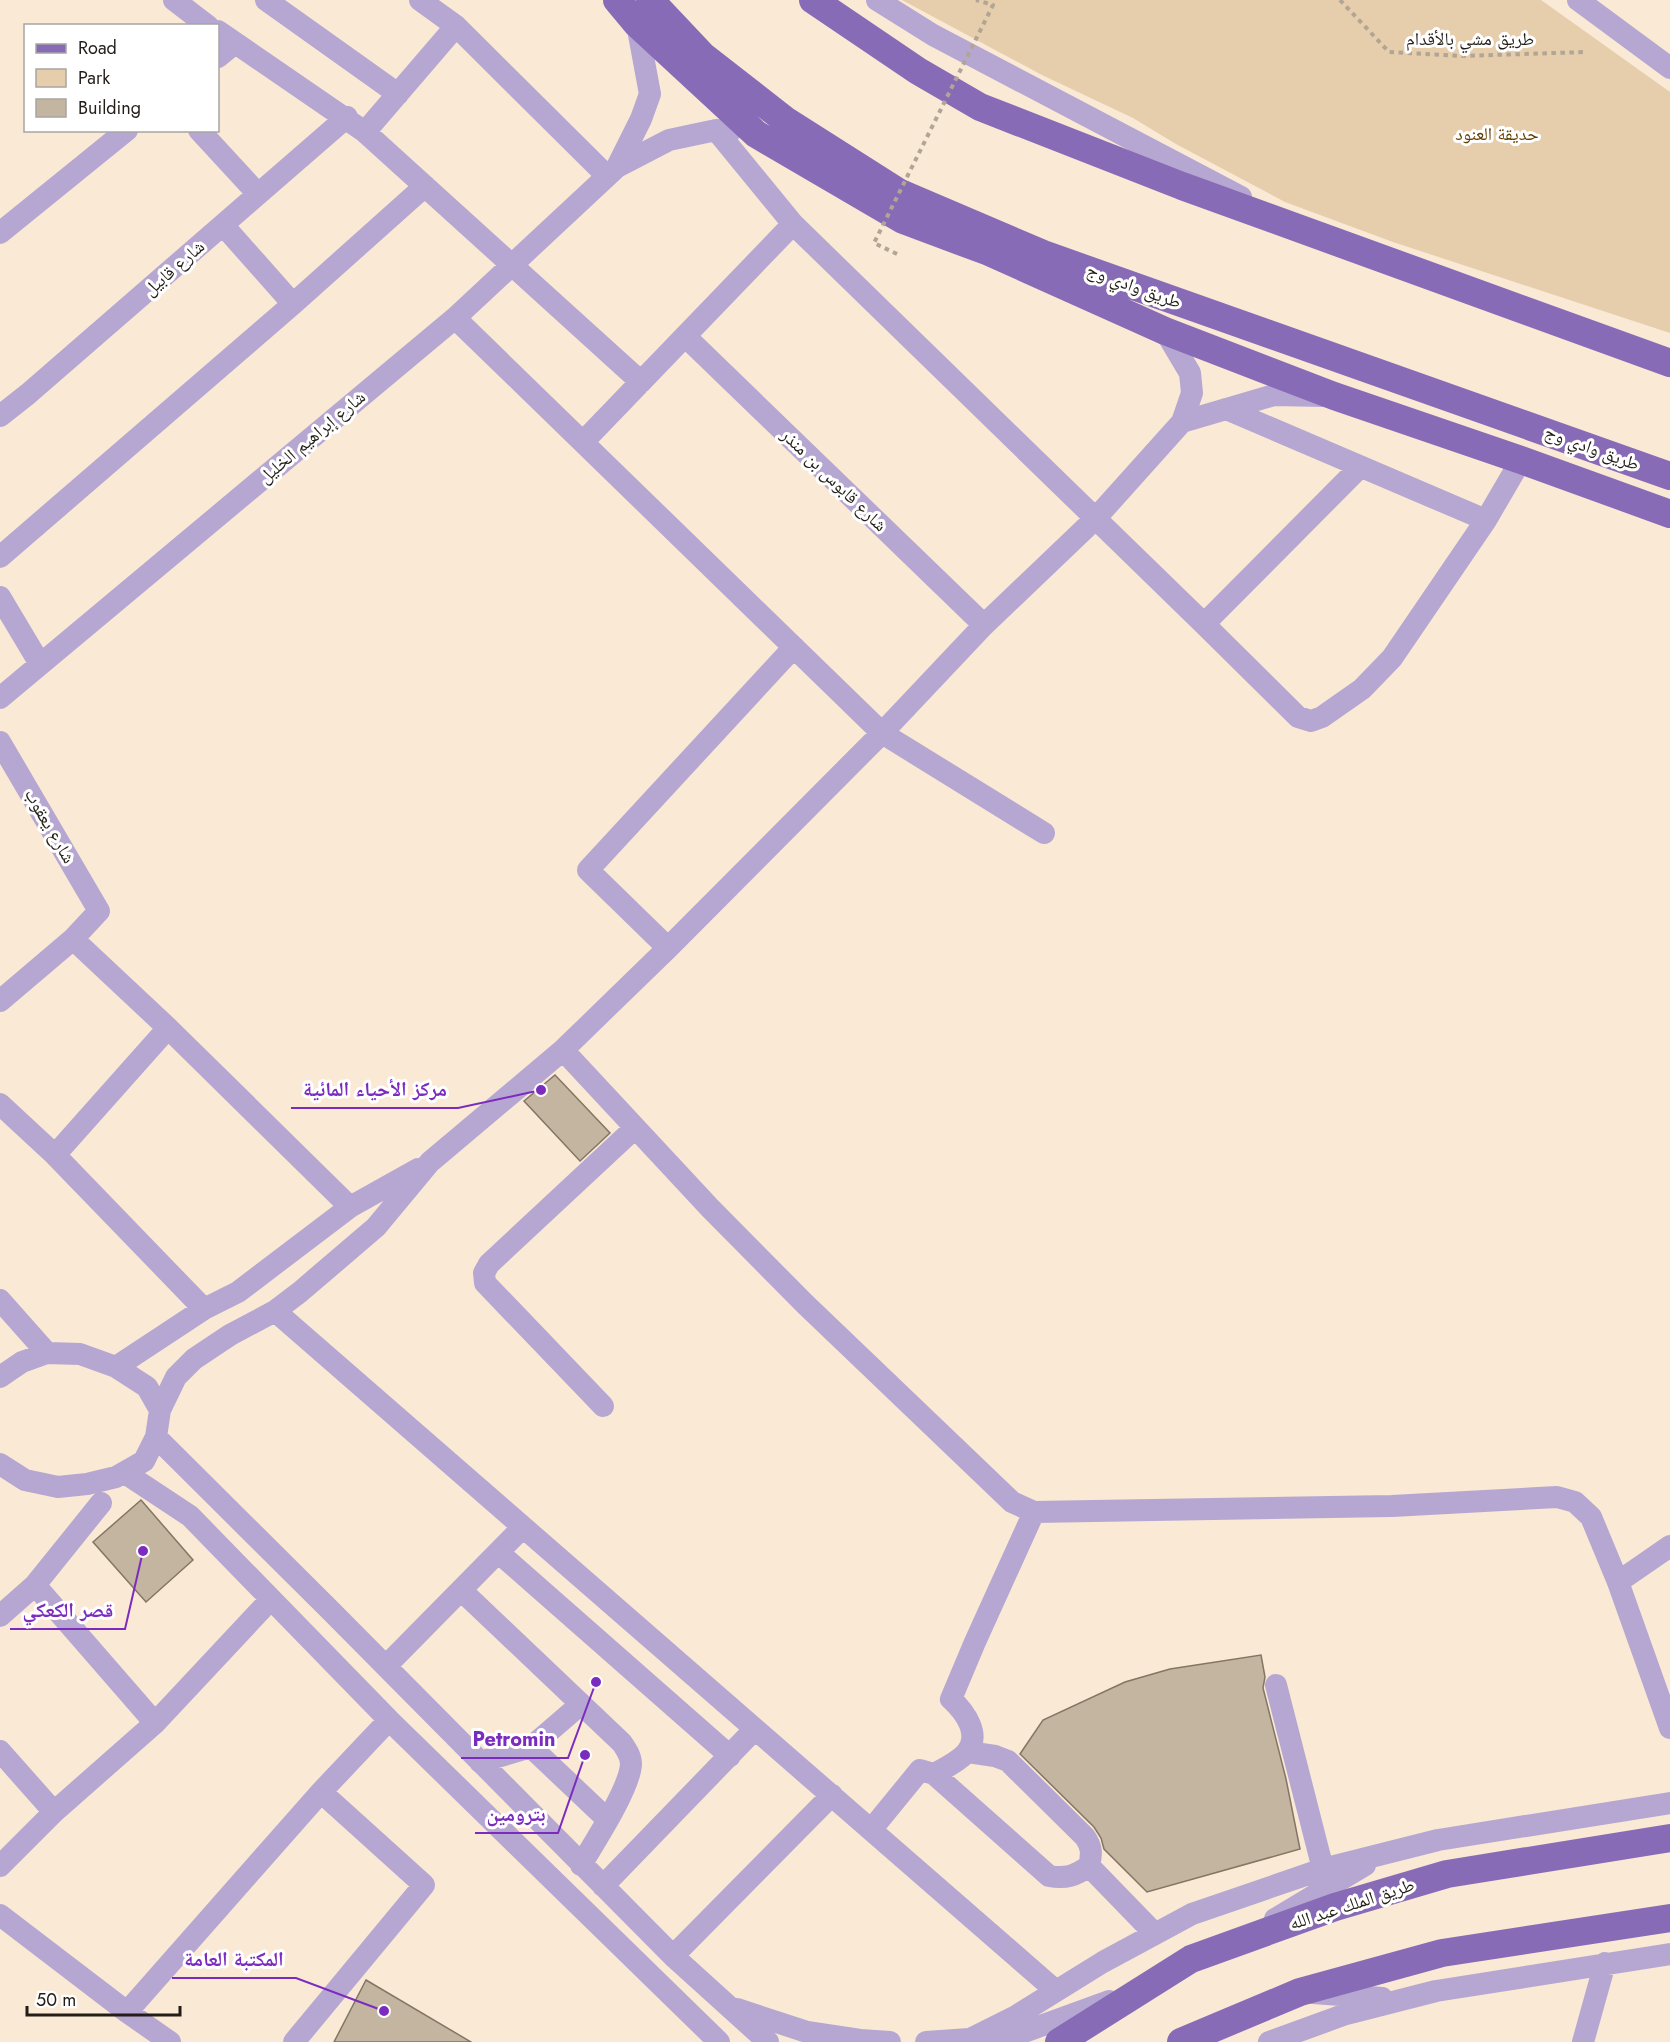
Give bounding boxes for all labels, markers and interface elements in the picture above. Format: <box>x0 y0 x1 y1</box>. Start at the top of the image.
legend <box>24 24 219 132</box>
street label: طريق مشي بالأقدام <box>1406 26 1534 54</box>
text: Road <box>78 35 117 61</box>
text: Park <box>78 65 110 91</box>
text: Building <box>78 95 141 121</box>
park label: حديقة العنود <box>1455 121 1539 147</box>
street label: شارع قابيل <box>138 234 210 302</box>
street label: طريق وادي وج <box>1083 257 1185 317</box>
street label: شارع إبراهيم الخليل <box>253 384 371 490</box>
street label: طريق وادي وج <box>1541 419 1643 479</box>
street label: شارع قابوس بن منذر <box>774 422 893 537</box>
street label: شارع يعقوب <box>18 784 82 868</box>
callout: مركز الأحياء المائية <box>291 1070 458 1108</box>
text: مركز الأحياء المائية <box>303 1075 447 1104</box>
callout: قصر الكعكي <box>10 1591 125 1629</box>
text: قصر الكعكي <box>23 1596 113 1626</box>
callout: Petromin <box>461 1720 568 1758</box>
text: Petromin <box>473 1725 555 1754</box>
callout: بترومين <box>475 1795 558 1833</box>
text: بترومين <box>486 1800 546 1829</box>
street label: طريق الملك عبد الله <box>1286 1872 1418 1936</box>
callout: المكتبة العامة <box>172 1940 296 1978</box>
text: المكتبة العامة <box>184 1945 284 1974</box>
scale bar <box>27 1979 180 2017</box>
text: 50 m <box>36 1987 76 2013</box>

